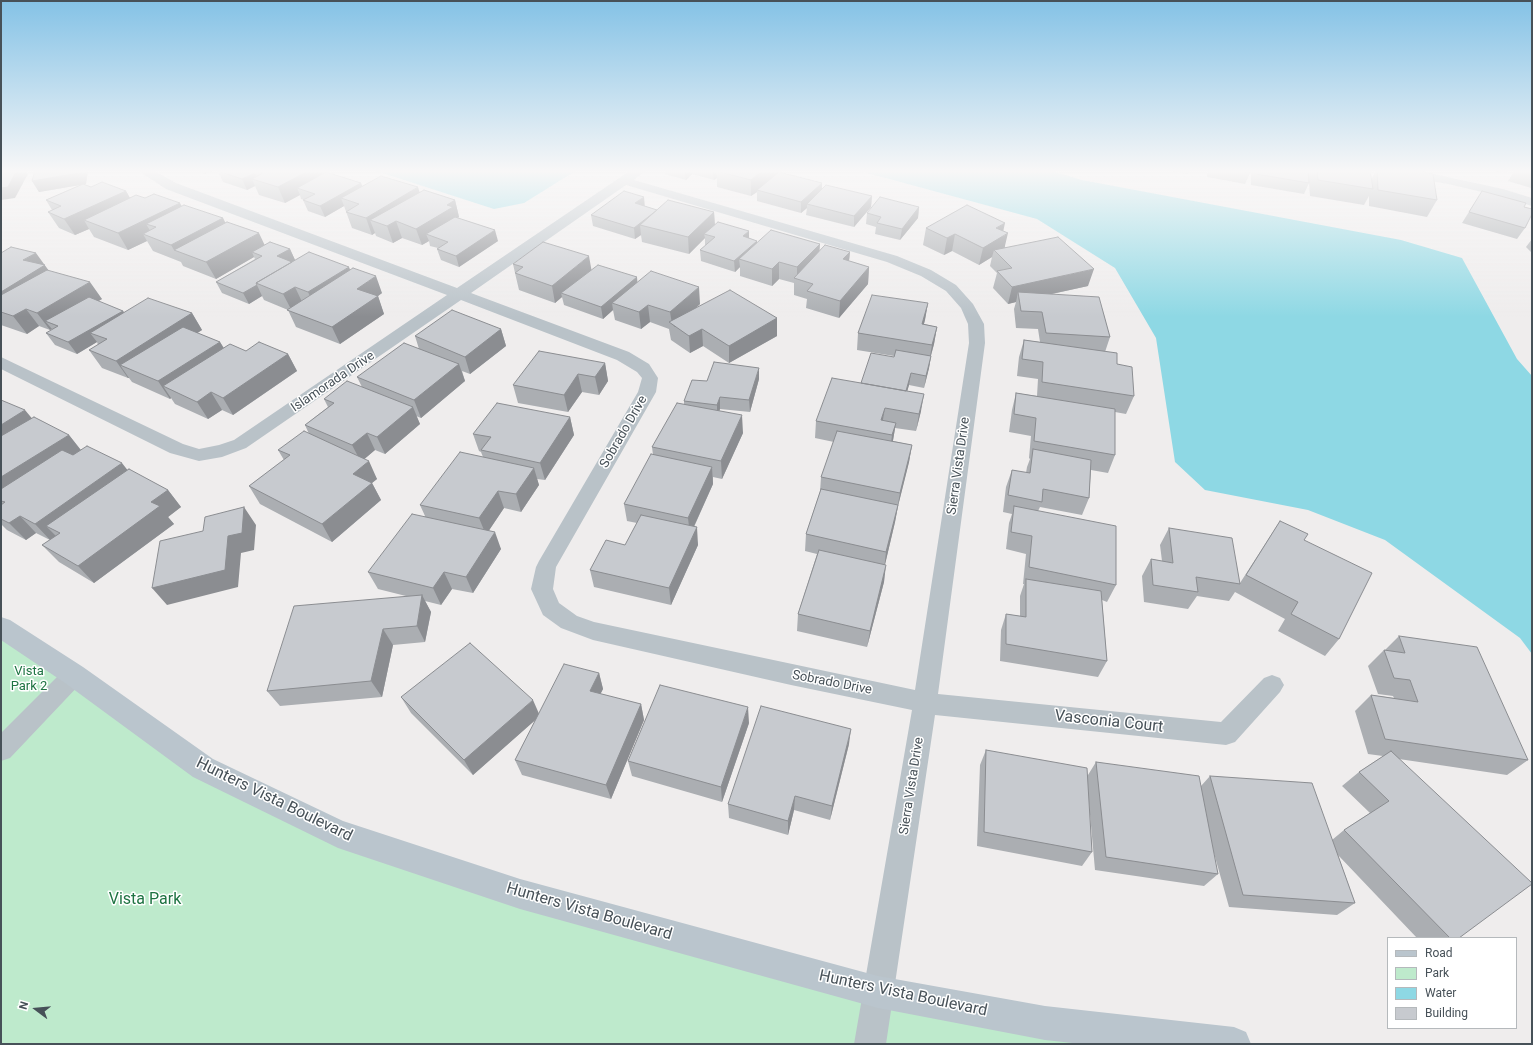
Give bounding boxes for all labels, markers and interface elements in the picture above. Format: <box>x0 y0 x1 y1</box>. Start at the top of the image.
street label: Islamorada Drive <box>288 348 378 416</box>
street label: Sobrado Drive <box>597 393 651 471</box>
street label: Sierra Vista Drive <box>944 416 974 516</box>
park label: Vista Park 2 <box>11 664 47 695</box>
street label: Sobrado Drive <box>791 668 873 698</box>
street label: Vasconia Court <box>1054 707 1164 737</box>
street label: Sierra Vista Drive <box>897 736 927 836</box>
street label: Hunters Vista Boulevard <box>193 754 355 846</box>
street label: Hunters Vista Boulevard <box>504 879 674 945</box>
park label: Vista Park <box>109 890 181 910</box>
legend <box>1387 937 1517 1029</box>
text: Road <box>1425 946 1453 960</box>
text: Park <box>1425 966 1449 980</box>
street label: Hunters Vista Boulevard <box>817 967 989 1021</box>
text: Water <box>1425 986 1456 1000</box>
north arrow <box>16 989 56 1029</box>
text: N <box>17 1000 31 1011</box>
text: Building <box>1425 1006 1468 1020</box>

